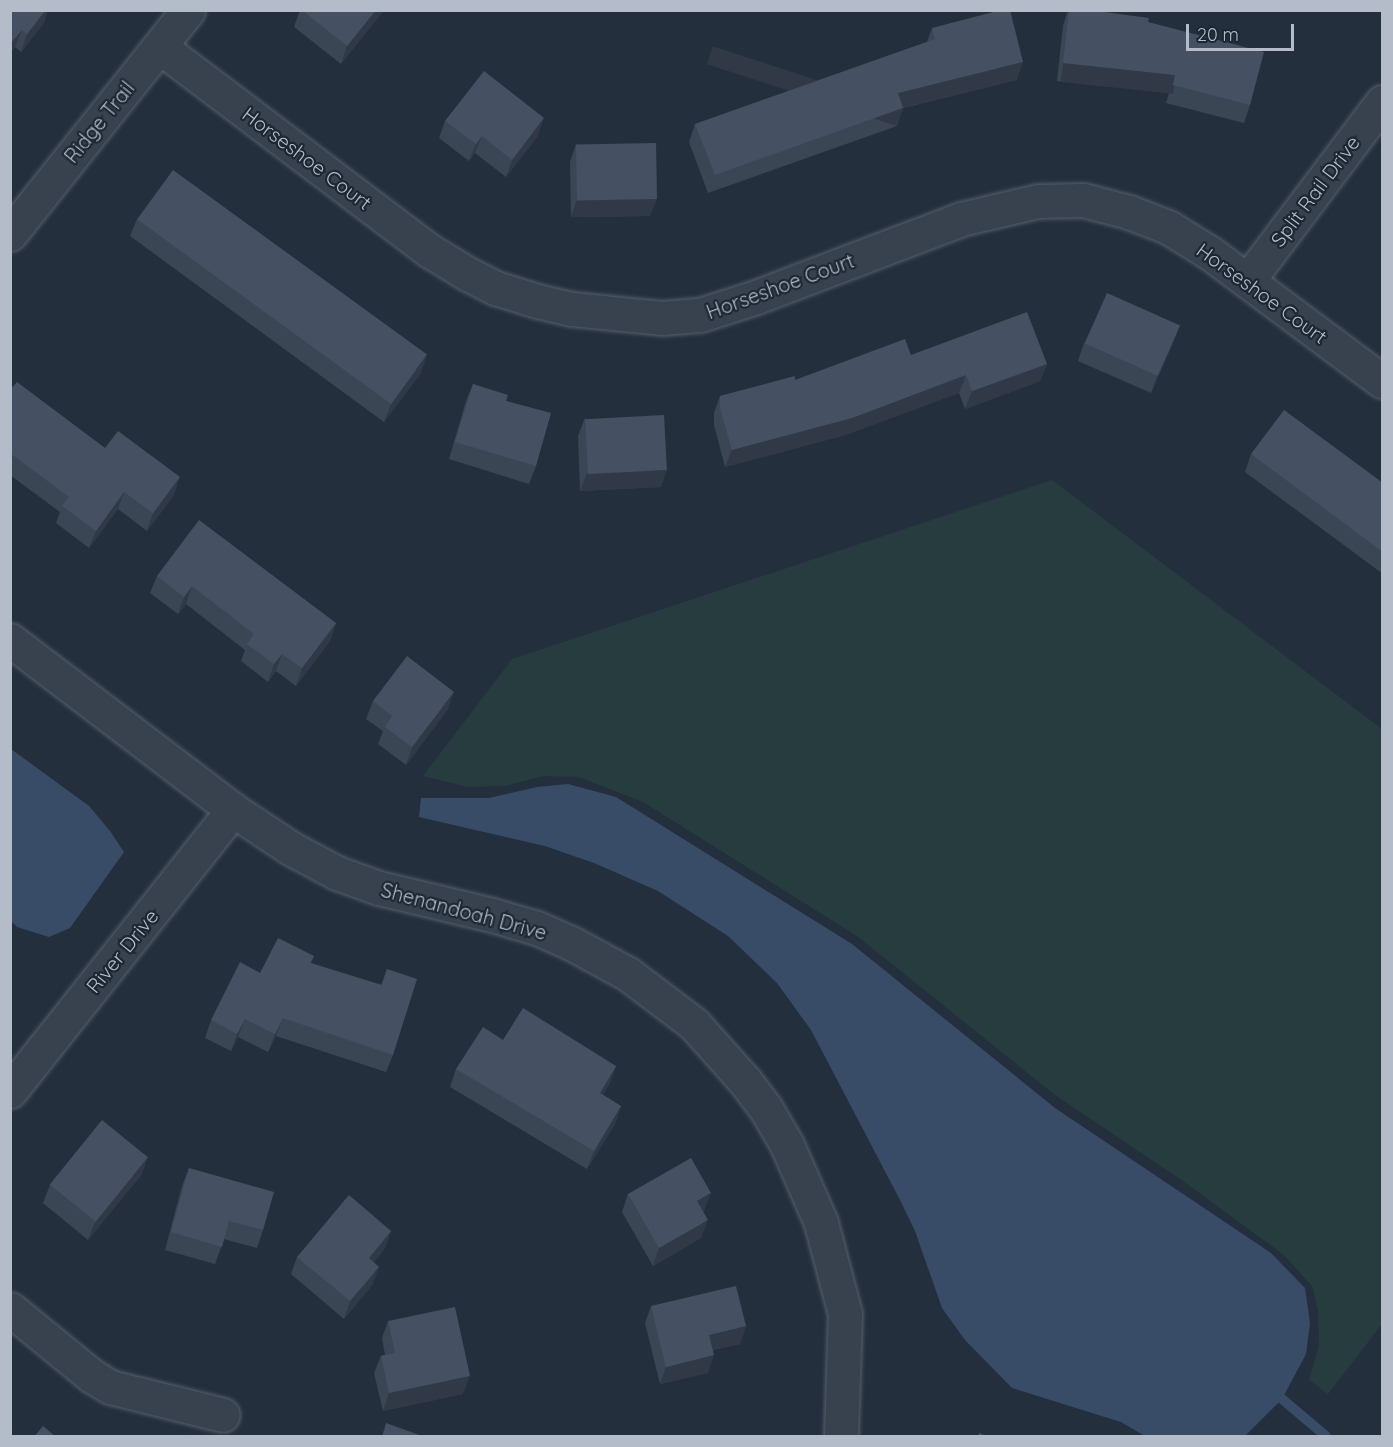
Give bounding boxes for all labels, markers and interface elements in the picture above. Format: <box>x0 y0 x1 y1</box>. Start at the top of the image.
scale bar <box>1189 12 1297 50</box>
text: 20 m <box>1197 23 1239 46</box>
street label: Ridge Trail <box>59 76 139 168</box>
street label: Horseshoe Court <box>238 102 376 214</box>
street label: Split Rail Drive <box>1266 131 1364 251</box>
street label: Horseshoe Court <box>1192 238 1332 348</box>
street label: Horseshoe Court <box>703 248 857 324</box>
street label: Shenandoah Drive <box>379 877 549 945</box>
street label: River Drive <box>81 904 163 998</box>

